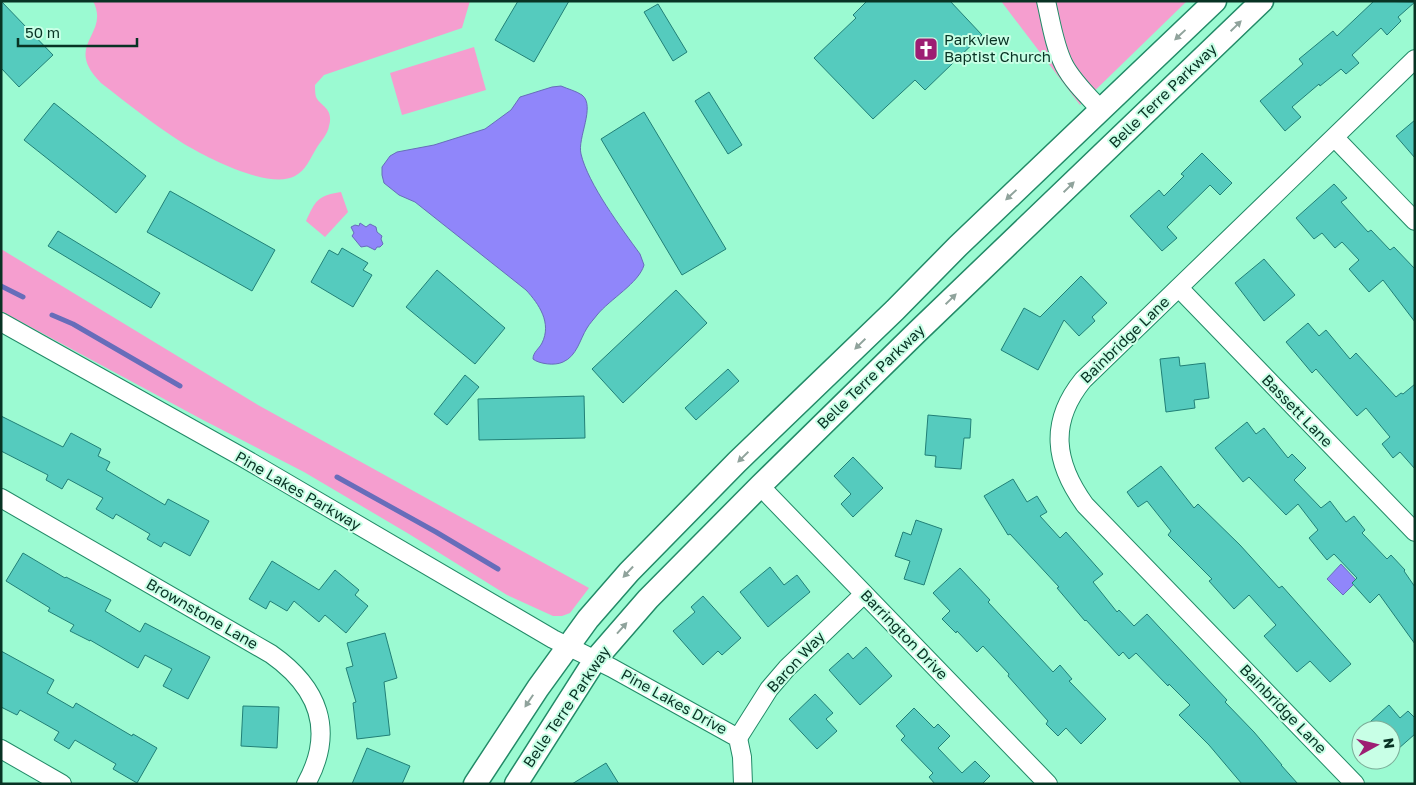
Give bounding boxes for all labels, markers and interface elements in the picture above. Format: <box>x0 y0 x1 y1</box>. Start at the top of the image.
scale bar <box>18 15 136 47</box>
one-way arrow <box>1230 20 1242 32</box>
text: 50 m <box>25 23 60 41</box>
one-way arrow <box>1174 29 1186 41</box>
place label: Parkview Baptist Church <box>944 30 1051 65</box>
church icon: Parkview Baptist Church <box>913 36 939 62</box>
street label: Belle Terre Parkway <box>1105 39 1220 151</box>
one-way arrow <box>1062 181 1074 193</box>
one-way arrow <box>1006 189 1018 201</box>
street label: Bainbridge Lane <box>1076 292 1173 386</box>
one-way arrow <box>945 293 957 305</box>
street label: Belle Terre Parkway <box>813 320 928 432</box>
one-way arrow <box>854 338 866 350</box>
street label: Bassett Lane <box>1259 370 1337 451</box>
street label: Pine Lakes Parkway <box>232 447 365 534</box>
one-way arrow <box>737 450 749 462</box>
one-way arrow <box>623 566 634 579</box>
street label: Brownstone Lane <box>144 574 262 653</box>
street label: Barrington Drive <box>857 586 952 683</box>
one-way arrow <box>616 622 628 634</box>
street label: Baron Way <box>763 627 828 695</box>
street label: Belle Terre Parkway <box>519 642 614 770</box>
street label: Bainbridge Lane <box>1237 660 1331 757</box>
street label: Pine Lakes Drive <box>618 665 731 738</box>
one-way arrow <box>524 694 534 707</box>
north arrow <box>1351 720 1401 770</box>
text: N <box>1380 737 1399 750</box>

